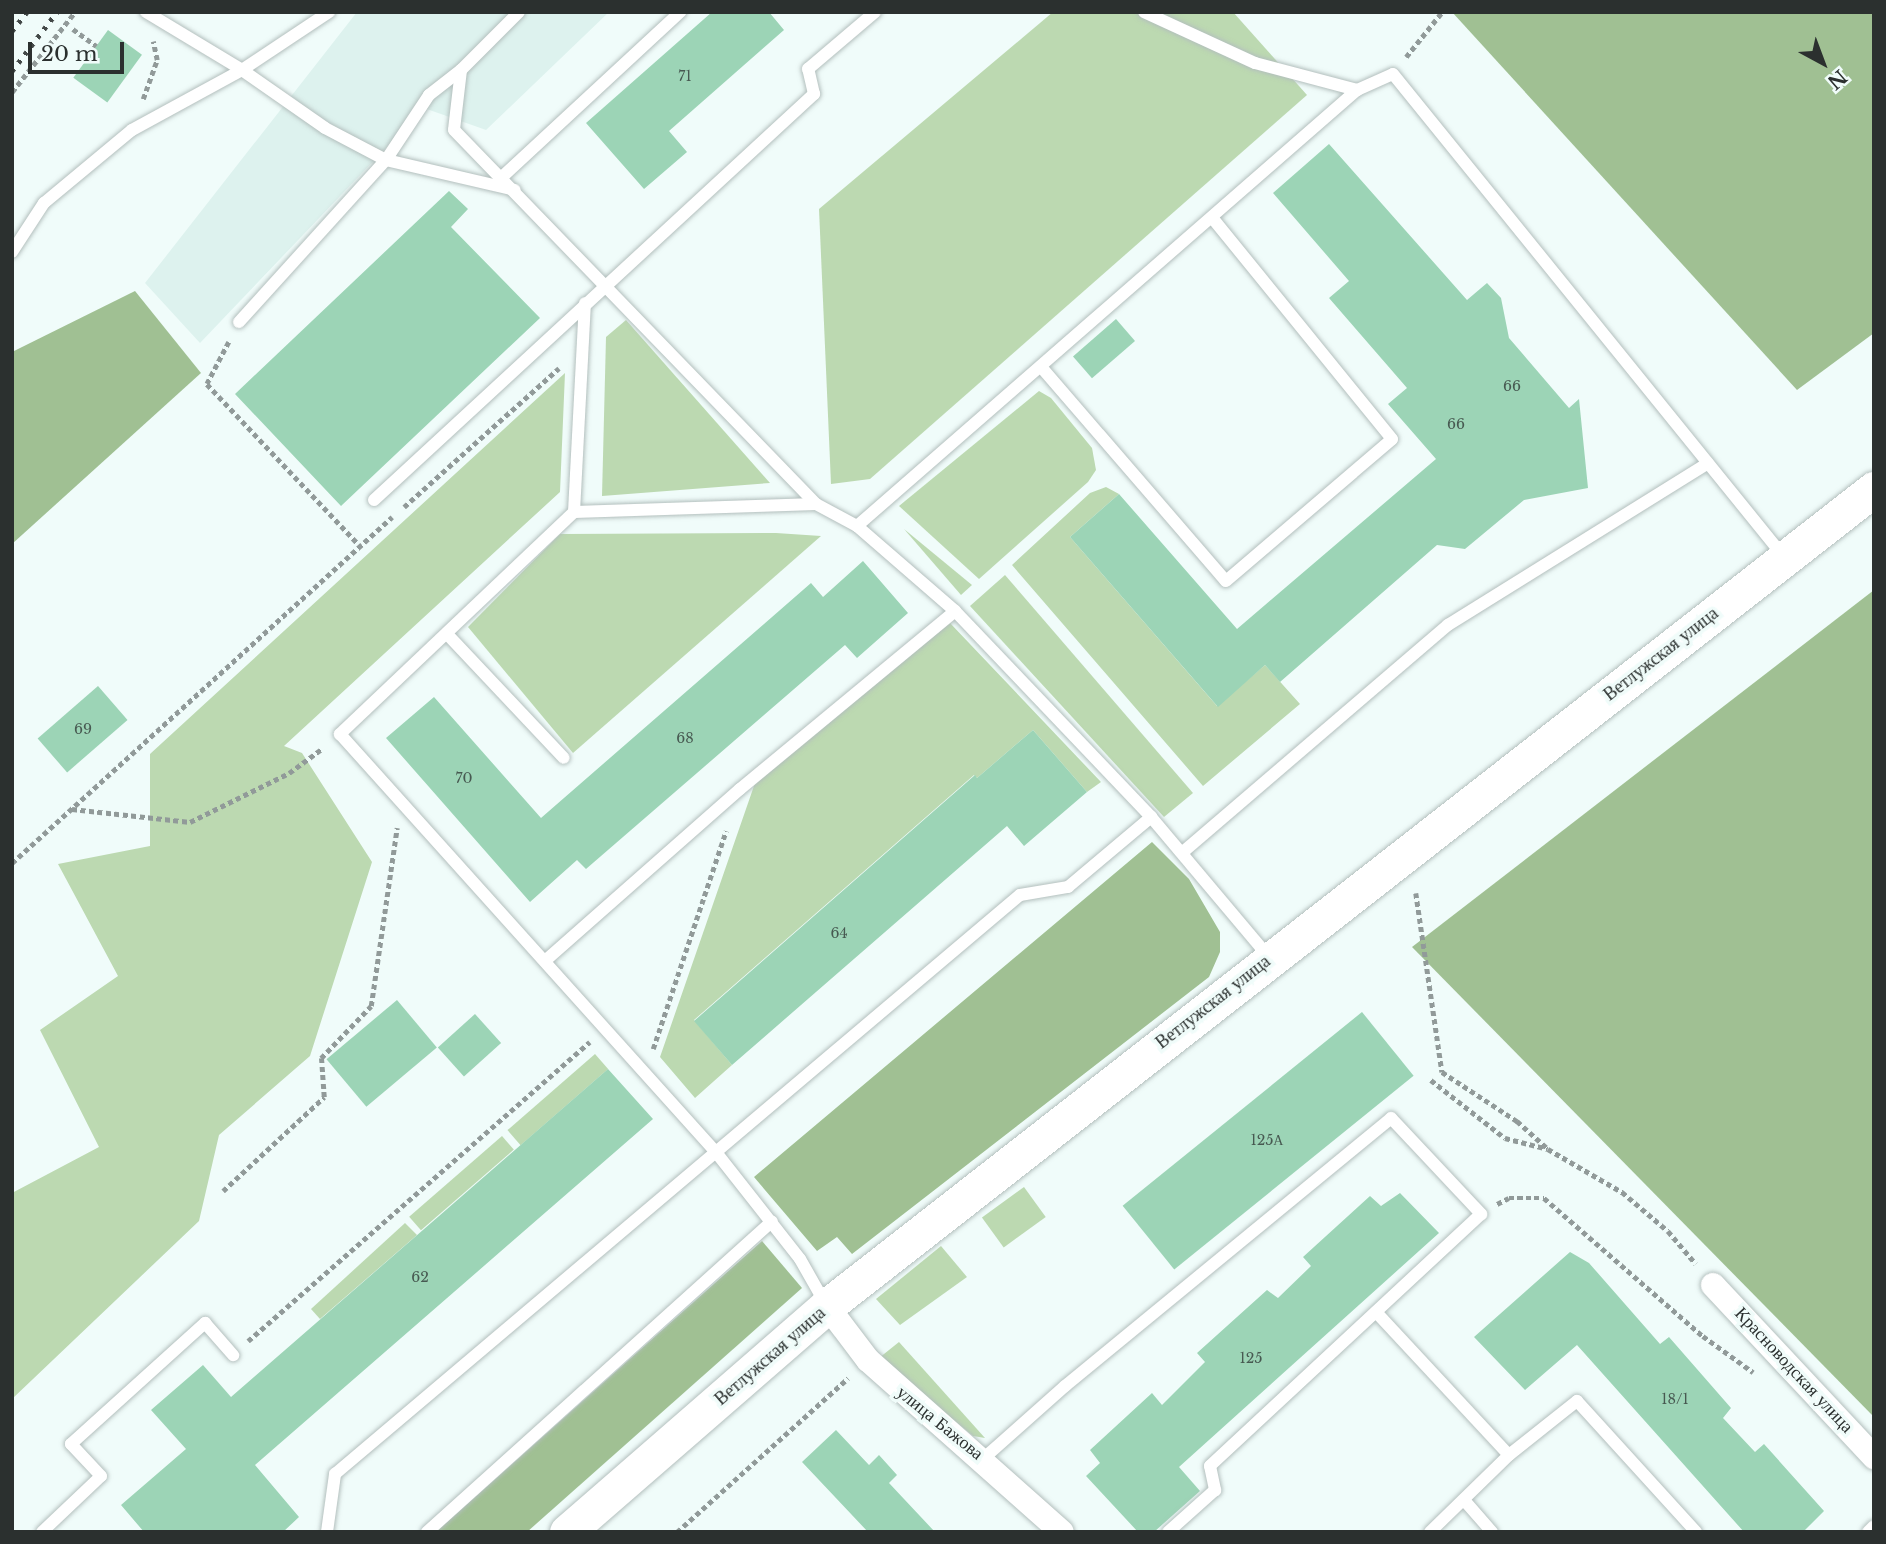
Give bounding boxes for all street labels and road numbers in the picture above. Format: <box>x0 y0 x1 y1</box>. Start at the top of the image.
street label: Ветлужская улица <box>1599 603 1723 705</box>
street label: Ветлужская улица <box>1151 951 1275 1053</box>
street label: Ветлужская улица <box>710 1302 830 1410</box>
street label: Красноводская улица <box>1730 1303 1858 1437</box>
street label: улица Бажова <box>892 1382 988 1464</box>

